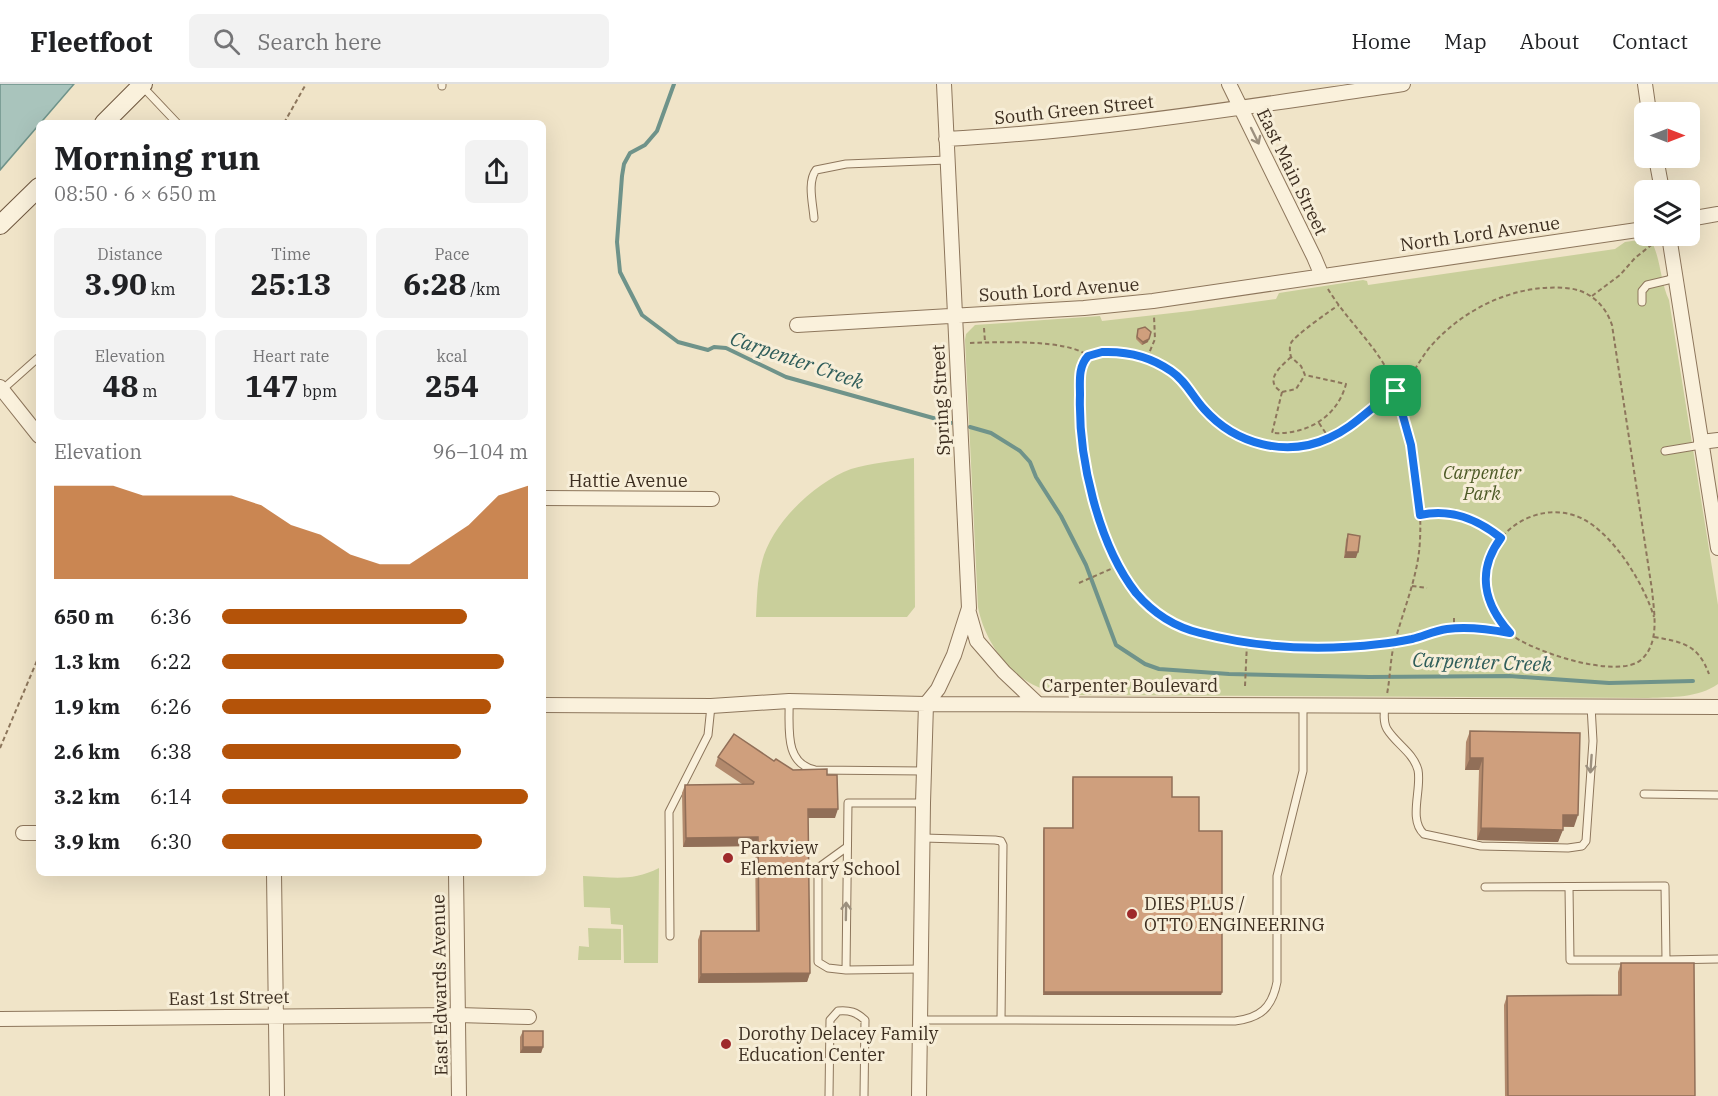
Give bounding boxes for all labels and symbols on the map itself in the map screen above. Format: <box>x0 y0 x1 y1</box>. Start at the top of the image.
street label: South Green Street <box>993 90 1155 129</box>
north arrow <box>1634 102 1700 168</box>
street label: East Main Street <box>1252 105 1333 239</box>
one-way arrow <box>1249 127 1261 145</box>
street label: North Lord Avenue <box>1399 211 1561 256</box>
street label: South Lord Avenue <box>978 272 1140 307</box>
water label: Carpenter Creek <box>727 324 868 395</box>
street label: Spring Street <box>926 344 955 456</box>
pin <box>1370 365 1421 416</box>
park label: Carpenter Park <box>1443 461 1522 505</box>
street label: Hattie Avenue <box>568 469 688 492</box>
water label: Carpenter Creek <box>1412 646 1553 677</box>
street label: Carpenter Boulevard <box>1042 674 1218 697</box>
one-way arrow <box>1585 754 1596 774</box>
place label: Parkview Elementary School <box>740 836 900 880</box>
marker: Parkview Elementary School <box>721 851 735 865</box>
place label: DIES PLUS / OTTO ENGINEERING <box>1144 892 1325 936</box>
street label: East Edwards Avenue <box>426 894 453 1076</box>
one-way arrow <box>840 902 852 922</box>
marker: DIES PLUS / OTTO ENGINEERING <box>1125 907 1139 921</box>
street label: East 1st Street <box>168 985 290 1010</box>
place label: Dorothy Delacey Family Education Center <box>738 1022 939 1066</box>
marker: Dorothy Delacey Family Education Center <box>719 1037 733 1051</box>

